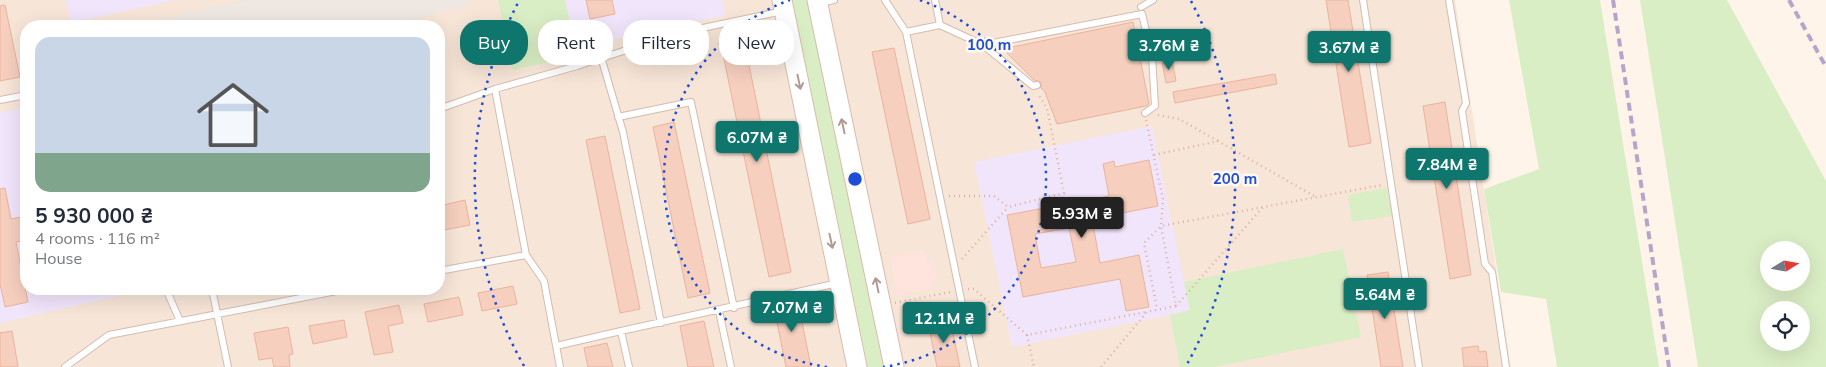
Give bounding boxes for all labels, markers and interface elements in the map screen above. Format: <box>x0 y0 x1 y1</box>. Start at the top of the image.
chip: Buy <box>460 20 528 65</box>
chip: Rent <box>538 20 613 65</box>
chip: Filters <box>623 20 709 65</box>
chip: New <box>719 20 794 65</box>
pin: 3.76M ₴ <box>1123 28 1215 71</box>
pin: 3.67M ₴ <box>1303 30 1395 73</box>
text: 100 m <box>967 35 1011 54</box>
text: 3.76M ₴ <box>1139 35 1199 55</box>
text: 3.67M ₴ <box>1319 37 1379 57</box>
icon: home <box>188 70 278 160</box>
one-way arrow <box>794 74 804 90</box>
one-way arrow <box>838 118 847 134</box>
pin: 6.07M ₴ <box>711 120 803 163</box>
text: 6.07M ₴ <box>727 127 787 147</box>
pin: 7.84M ₴ <box>1401 148 1493 190</box>
text: 7.84M ₴ <box>1417 154 1477 174</box>
text: 200 m <box>1213 169 1257 188</box>
centre of rings <box>846 170 864 188</box>
pin: 5.93M ₴ <box>1036 196 1128 239</box>
text: 5 930 000 ₴ <box>35 202 153 228</box>
text: 5.93M ₴ <box>1052 203 1112 223</box>
text: 4 rooms · 116 m² <box>35 228 160 248</box>
one-way arrow <box>827 233 836 249</box>
north arrow <box>1760 241 1810 291</box>
map controls <box>1760 241 1810 351</box>
text: House <box>35 248 82 268</box>
one-way arrow <box>871 277 881 293</box>
pin: 5.64M ₴ <box>1339 278 1431 320</box>
text: 5.64M ₴ <box>1355 284 1415 304</box>
pin: 7.07M ₴ <box>746 290 838 333</box>
text: 7.07M ₴ <box>762 297 822 317</box>
button: locate <box>1760 301 1810 351</box>
pin: 12.1M ₴ <box>898 302 990 344</box>
text: 12.1M ₴ <box>914 308 974 328</box>

